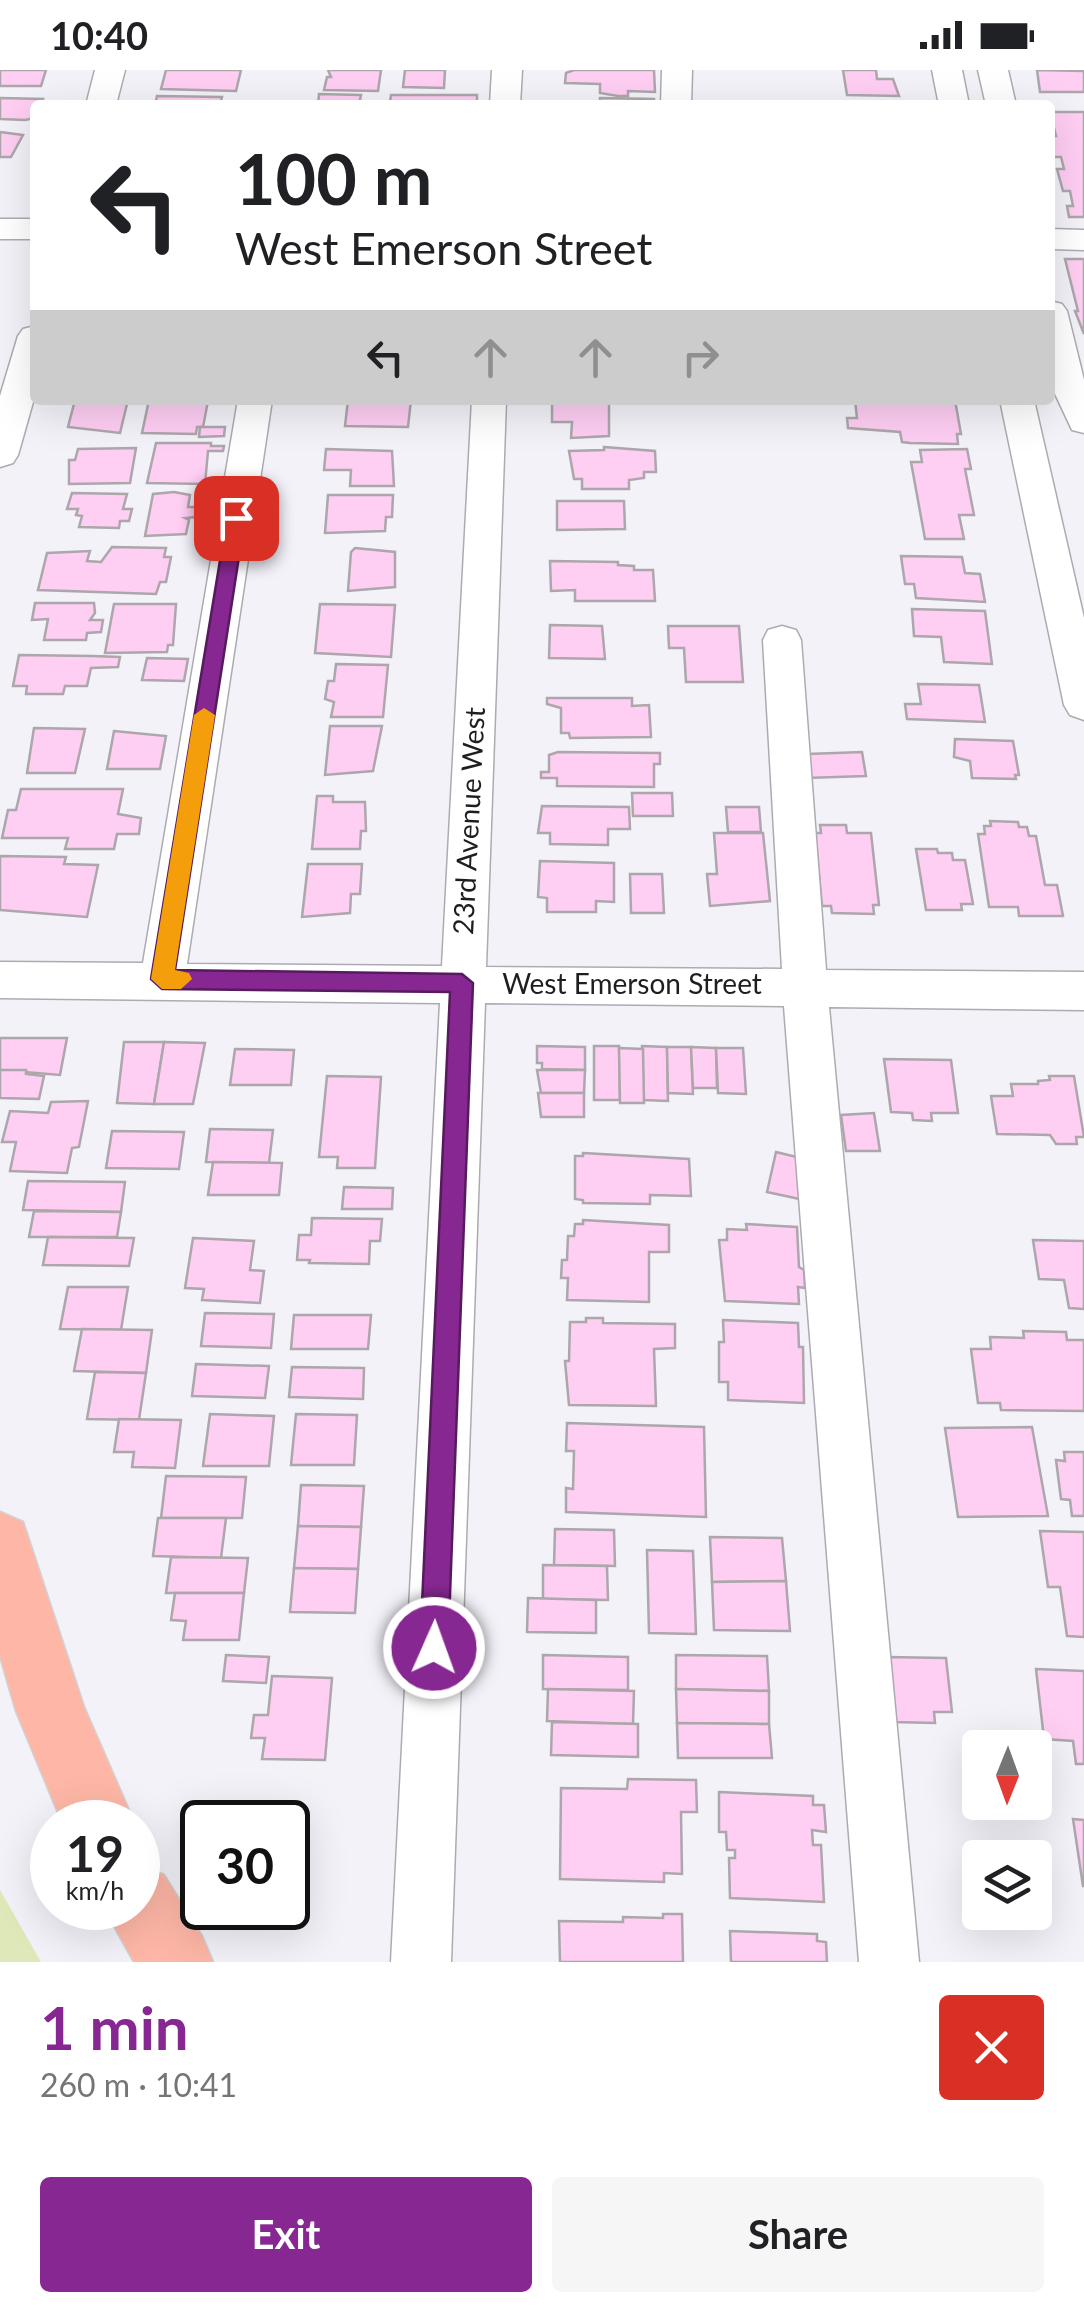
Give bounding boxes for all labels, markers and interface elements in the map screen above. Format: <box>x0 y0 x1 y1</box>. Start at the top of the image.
text: 10:40 <box>50 12 148 58</box>
text: 100 m <box>235 136 432 220</box>
icon: left <box>70 140 200 270</box>
text: West Emerson Street <box>235 221 652 275</box>
icon: left <box>358 330 413 385</box>
icon: ahead <box>463 330 518 385</box>
icon: ahead <box>568 330 623 385</box>
icon: right <box>673 330 728 385</box>
pin <box>194 476 279 561</box>
icon: arrive <box>209 491 264 546</box>
street label: 23rd Avenue West <box>445 706 491 936</box>
street label: West Emerson Street <box>502 966 762 1000</box>
position arrow <box>382 1596 486 1700</box>
north arrow <box>962 1730 1052 1820</box>
map controls <box>962 1730 1052 1930</box>
speed limit sign: 30 <box>180 1800 310 1930</box>
text: 19 <box>66 1823 124 1883</box>
button: layers <box>962 1840 1052 1930</box>
text: km/h <box>66 1875 124 1905</box>
text: 1 min <box>40 1991 189 2063</box>
button: close <box>939 1995 1044 2100</box>
text: 260 m · 10:41 <box>40 2065 237 2104</box>
button: Exit <box>40 2177 532 2292</box>
button: Share <box>552 2177 1044 2292</box>

